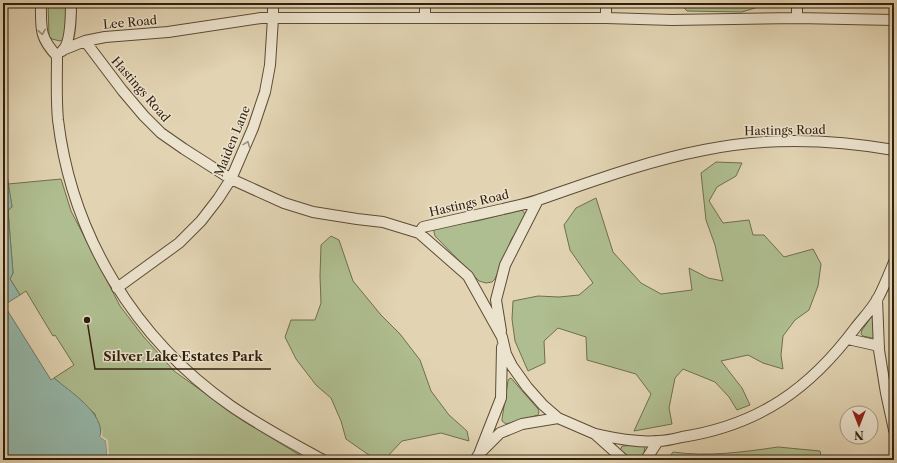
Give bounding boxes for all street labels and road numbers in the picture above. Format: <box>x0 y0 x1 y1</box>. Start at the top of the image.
street label: Lee Road <box>102 12 158 32</box>
street label: Hastings Road <box>109 53 174 125</box>
street label: Maiden Lane <box>211 103 253 179</box>
street label: Hastings Road <box>744 122 827 138</box>
street label: Hastings Road <box>428 186 511 219</box>

